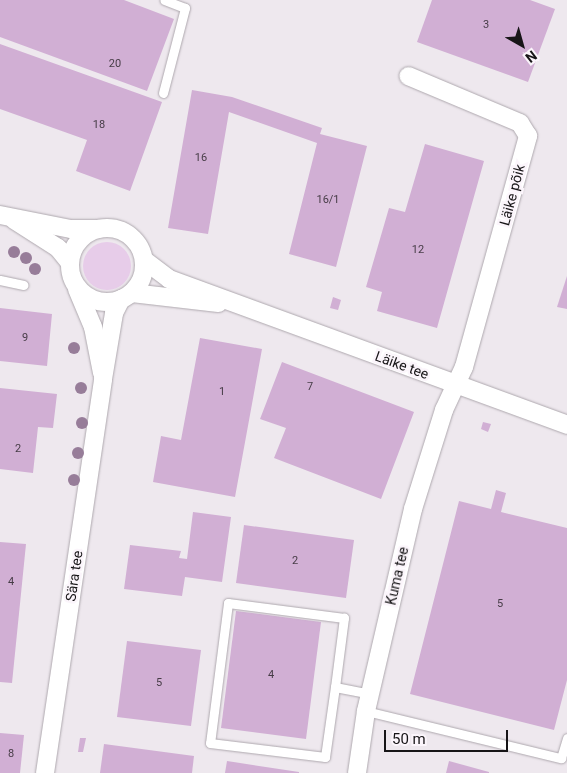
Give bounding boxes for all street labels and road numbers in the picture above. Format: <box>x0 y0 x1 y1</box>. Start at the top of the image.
street label: Läike põik <box>496 163 528 227</box>
street label: Läike tee <box>373 348 431 382</box>
street label: Kuma tee <box>382 545 412 607</box>
street label: Sära tee <box>62 550 86 602</box>

